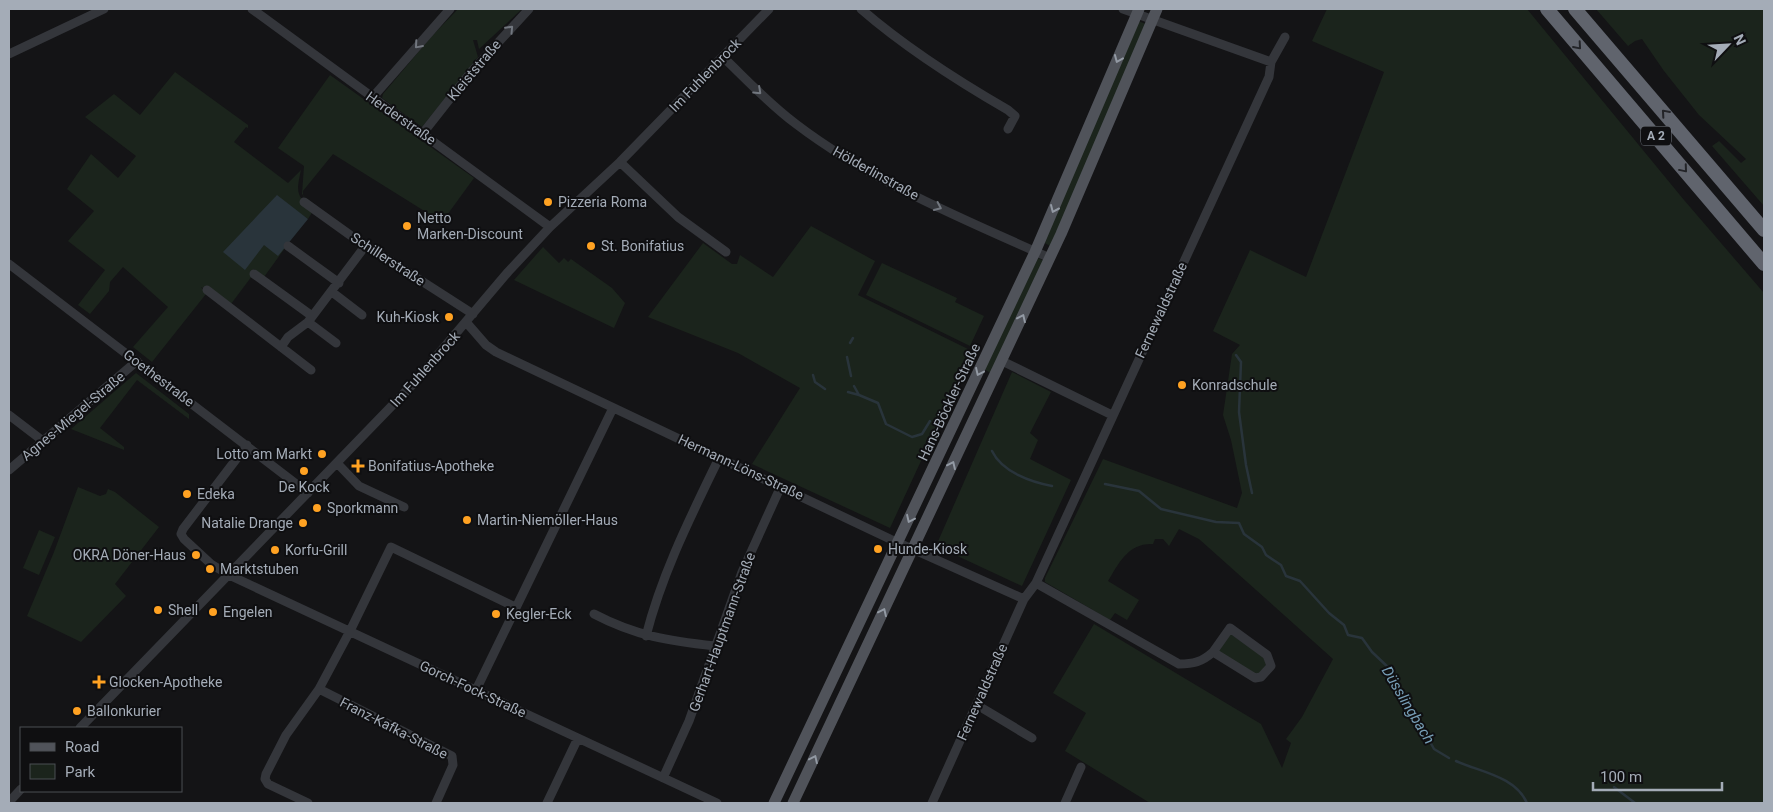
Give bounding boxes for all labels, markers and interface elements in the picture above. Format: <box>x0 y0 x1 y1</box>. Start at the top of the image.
north arrow <box>1703 20 1753 70</box>
one-way arrow <box>504 25 513 34</box>
text: N <box>1730 32 1749 47</box>
street label: Im Fuhlenbrock <box>666 34 745 115</box>
street label: Kleiststraße <box>444 36 504 104</box>
one-way arrow <box>415 40 424 49</box>
one-way arrow <box>1573 40 1582 49</box>
one-way arrow <box>1113 54 1124 63</box>
one-way arrow <box>753 85 762 94</box>
street label: Herderstraße <box>363 88 439 148</box>
one-way arrow <box>1661 110 1670 119</box>
road number: A 2 <box>1641 126 1671 146</box>
street label: Hölderlinstraße <box>830 143 922 203</box>
one-way arrow <box>1678 164 1687 173</box>
place label: Pizzeria Roma <box>558 194 647 210</box>
marker: Pizzeria Roma <box>542 196 554 208</box>
one-way arrow <box>933 200 942 211</box>
one-way arrow <box>1050 204 1061 213</box>
place label: Netto Marken-Discount <box>417 210 523 242</box>
marker: Netto Marken-Discount <box>401 220 413 232</box>
street label: Schillerstraße <box>348 229 428 289</box>
place label: St. Bonifatius <box>601 238 684 254</box>
marker: St. Bonifatius <box>585 240 597 252</box>
street label: Fernewaldstraße <box>1132 259 1190 361</box>
place label: Kuh-Kiosk <box>377 309 440 325</box>
marker: Kuh-Kiosk <box>443 311 455 323</box>
one-way arrow <box>1015 314 1026 323</box>
street label: Im Fuhlenbrock <box>387 327 464 410</box>
street label: Hans-Böckler-Straße <box>915 341 983 463</box>
street label: Goethestraße <box>121 346 197 410</box>
one-way arrow <box>975 367 986 376</box>
street label: Agnes-Miegel-Straße <box>18 368 128 464</box>
place label: Konradschule <box>1192 377 1277 393</box>
marker: Konradschule <box>1176 379 1188 391</box>
street label: Hermann-Löns-Straße <box>676 431 806 503</box>
place label: Lotto am Markt <box>216 446 312 462</box>
marker: Lotto am Markt <box>316 448 328 460</box>
place label: Bonifatius-Apotheke <box>368 458 494 474</box>
marker: Bonifatius-Apotheke <box>352 460 364 472</box>
one-way arrow <box>946 461 957 470</box>
marker: De Kock <box>298 465 310 477</box>
place label: De Kock <box>278 479 330 495</box>
place label: Edeka <box>197 486 235 502</box>
marker: Edeka <box>181 488 193 500</box>
place label: Sporkmann <box>327 500 398 516</box>
marker: Sporkmann <box>311 502 323 514</box>
place label: Martin-Niemöller-Haus <box>477 512 618 528</box>
marker: Martin-Niemöller-Haus <box>461 514 473 526</box>
one-way arrow <box>906 514 916 523</box>
place label: Natalie Drange <box>201 515 293 531</box>
marker: Natalie Drange <box>297 517 309 529</box>
place label: Hunde-Kiosk <box>888 541 968 557</box>
place label: Korfu-Grill <box>285 542 347 558</box>
marker: Hunde-Kiosk <box>872 543 884 555</box>
marker: Korfu-Grill <box>269 544 281 556</box>
place label: OKRA Döner-Haus <box>73 547 186 563</box>
marker: OKRA Döner-Haus <box>190 549 202 561</box>
street label: Gerhart-Hauptmann-Straße <box>686 550 758 714</box>
place label: Marktstuben <box>220 561 299 577</box>
marker: Marktstuben <box>204 563 216 575</box>
place label: Shell <box>168 602 198 618</box>
marker: Shell <box>152 604 164 616</box>
place label: Engelen <box>223 604 273 620</box>
marker: Engelen <box>207 606 219 618</box>
place label: Kegler-Eck <box>506 606 572 622</box>
marker: Kegler-Eck <box>490 608 502 620</box>
one-way arrow <box>877 608 888 617</box>
street label: Fernewaldstraße <box>954 641 1010 743</box>
street label: Gorch-Fock-Straße <box>417 657 529 721</box>
water label: Düsslingbach <box>1378 663 1438 747</box>
place label: Glocken-Apotheke <box>109 674 222 690</box>
marker: Glocken-Apotheke <box>93 676 105 688</box>
street label: Franz-Kafka-Straße <box>337 694 451 762</box>
place label: Ballonkurier <box>87 703 161 719</box>
marker: Ballonkurier <box>71 705 83 717</box>
legend <box>20 727 182 792</box>
text: Road <box>65 738 99 756</box>
one-way arrow <box>807 755 818 764</box>
scale bar <box>1593 760 1722 792</box>
text: Park <box>65 763 96 781</box>
text: 100 m <box>1600 768 1642 786</box>

